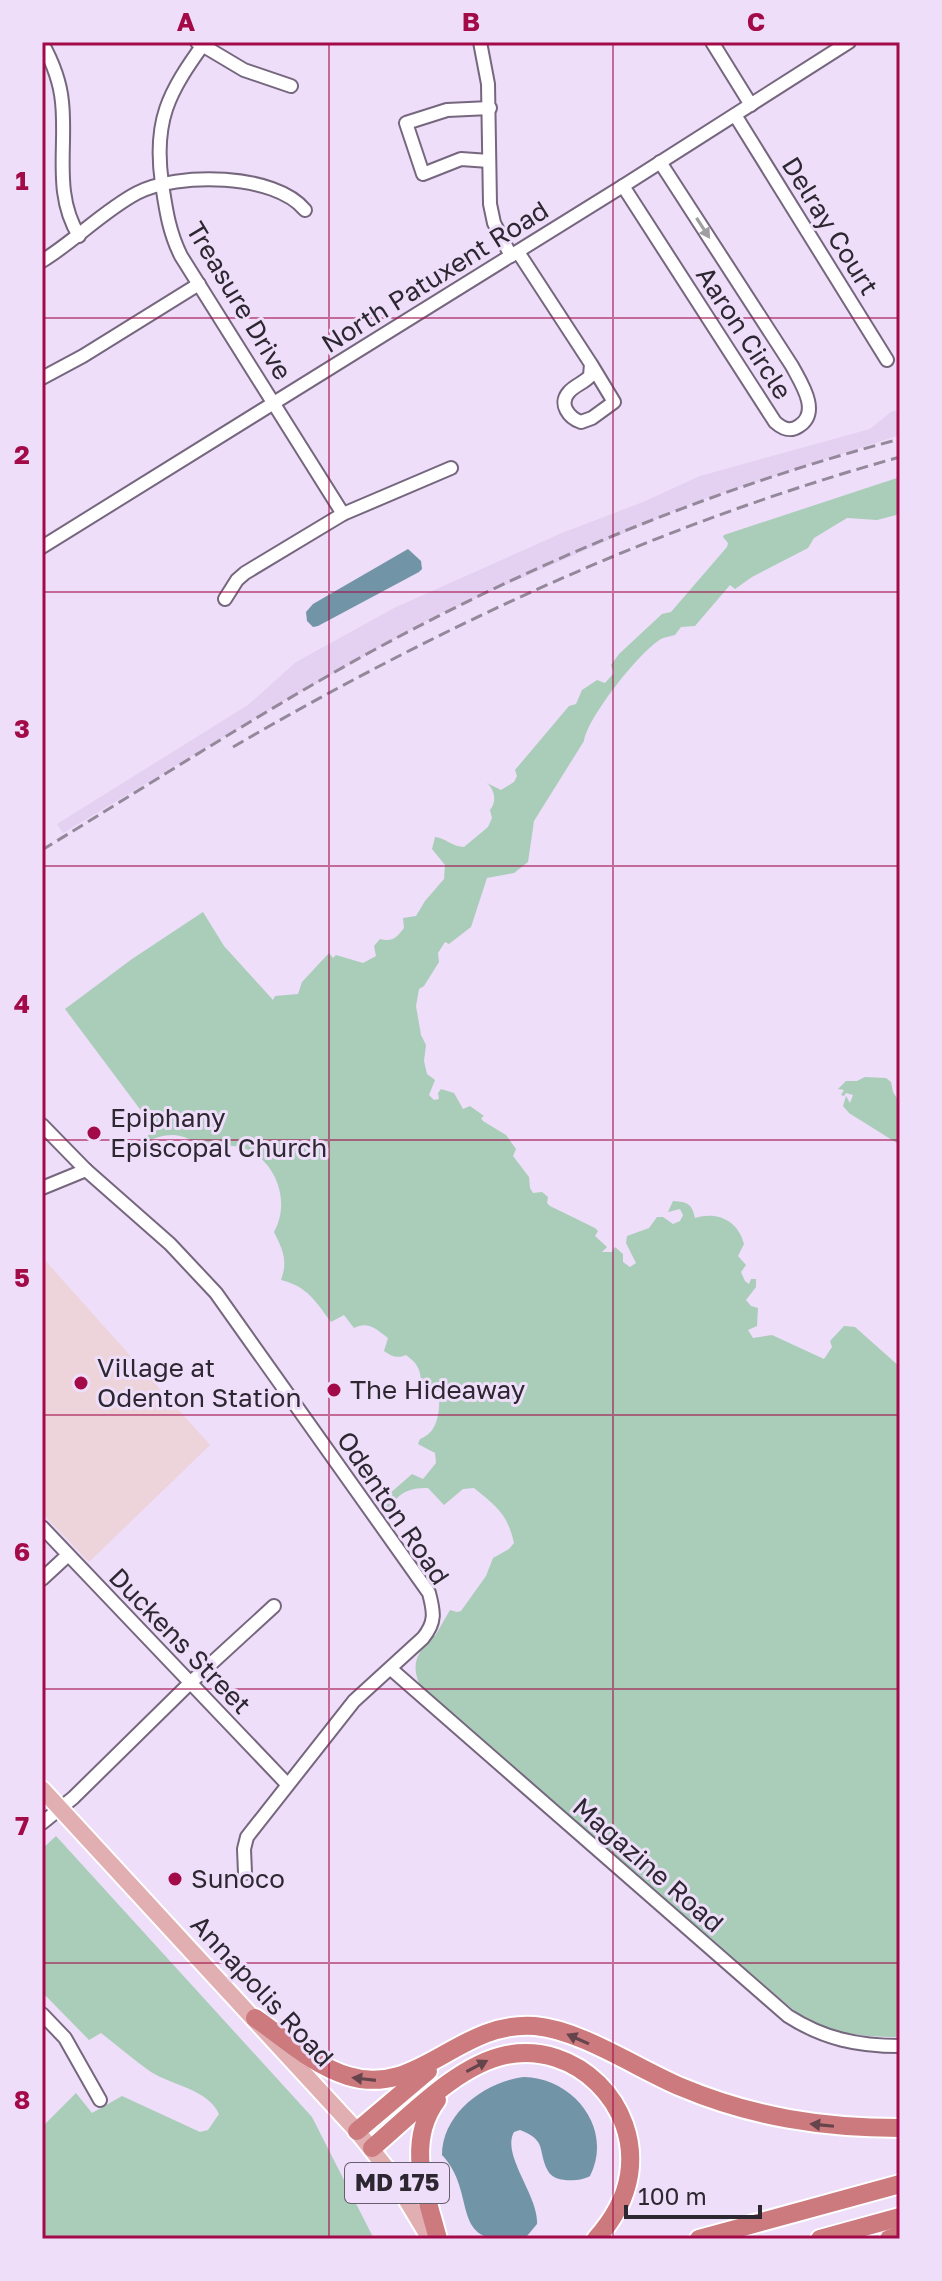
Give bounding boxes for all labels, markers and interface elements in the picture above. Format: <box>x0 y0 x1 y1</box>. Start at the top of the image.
text: A <box>177 6 196 37</box>
text: B <box>462 6 480 37</box>
text: C <box>747 6 765 37</box>
street label: Delray Court <box>776 151 885 300</box>
text: 1 <box>15 165 29 196</box>
street label: North Patuxent Road <box>316 194 554 359</box>
street label: Treasure Drive <box>180 216 299 385</box>
one-way arrow <box>695 217 710 238</box>
street label: Aaron Circle <box>690 261 799 405</box>
text: 2 <box>14 439 30 470</box>
text: 3 <box>14 713 30 744</box>
text: 4 <box>14 988 30 1019</box>
place label: Epiphany Episcopal Church <box>110 1102 327 1163</box>
marker: Epiphany Episcopal Church <box>85 1124 103 1142</box>
text: 5 <box>14 1262 30 1293</box>
place label: Village at Odenton Station <box>97 1352 301 1413</box>
marker: Village at Odenton Station <box>72 1374 90 1392</box>
place label: The Hideaway <box>350 1374 526 1405</box>
marker: The Hideaway <box>325 1381 343 1399</box>
street label: Odenton Road <box>331 1425 456 1590</box>
text: 6 <box>14 1536 30 1567</box>
street label: Duckens Street <box>103 1561 258 1720</box>
street label: Magazine Road <box>567 1791 730 1938</box>
text: 7 <box>15 1810 29 1841</box>
place label: Sunoco <box>191 1863 285 1894</box>
marker: Sunoco <box>166 1870 184 1888</box>
street label: Annapolis Road <box>185 1909 340 2073</box>
one-way arrow <box>567 2032 590 2046</box>
one-way arrow <box>466 2059 489 2073</box>
one-way arrow <box>351 2072 376 2085</box>
text: 8 <box>14 2084 30 2115</box>
one-way arrow <box>809 2118 834 2131</box>
road number: MD 175 <box>345 2163 449 2203</box>
scale bar <box>626 2169 760 2219</box>
text: 100 m <box>638 2181 707 2210</box>

